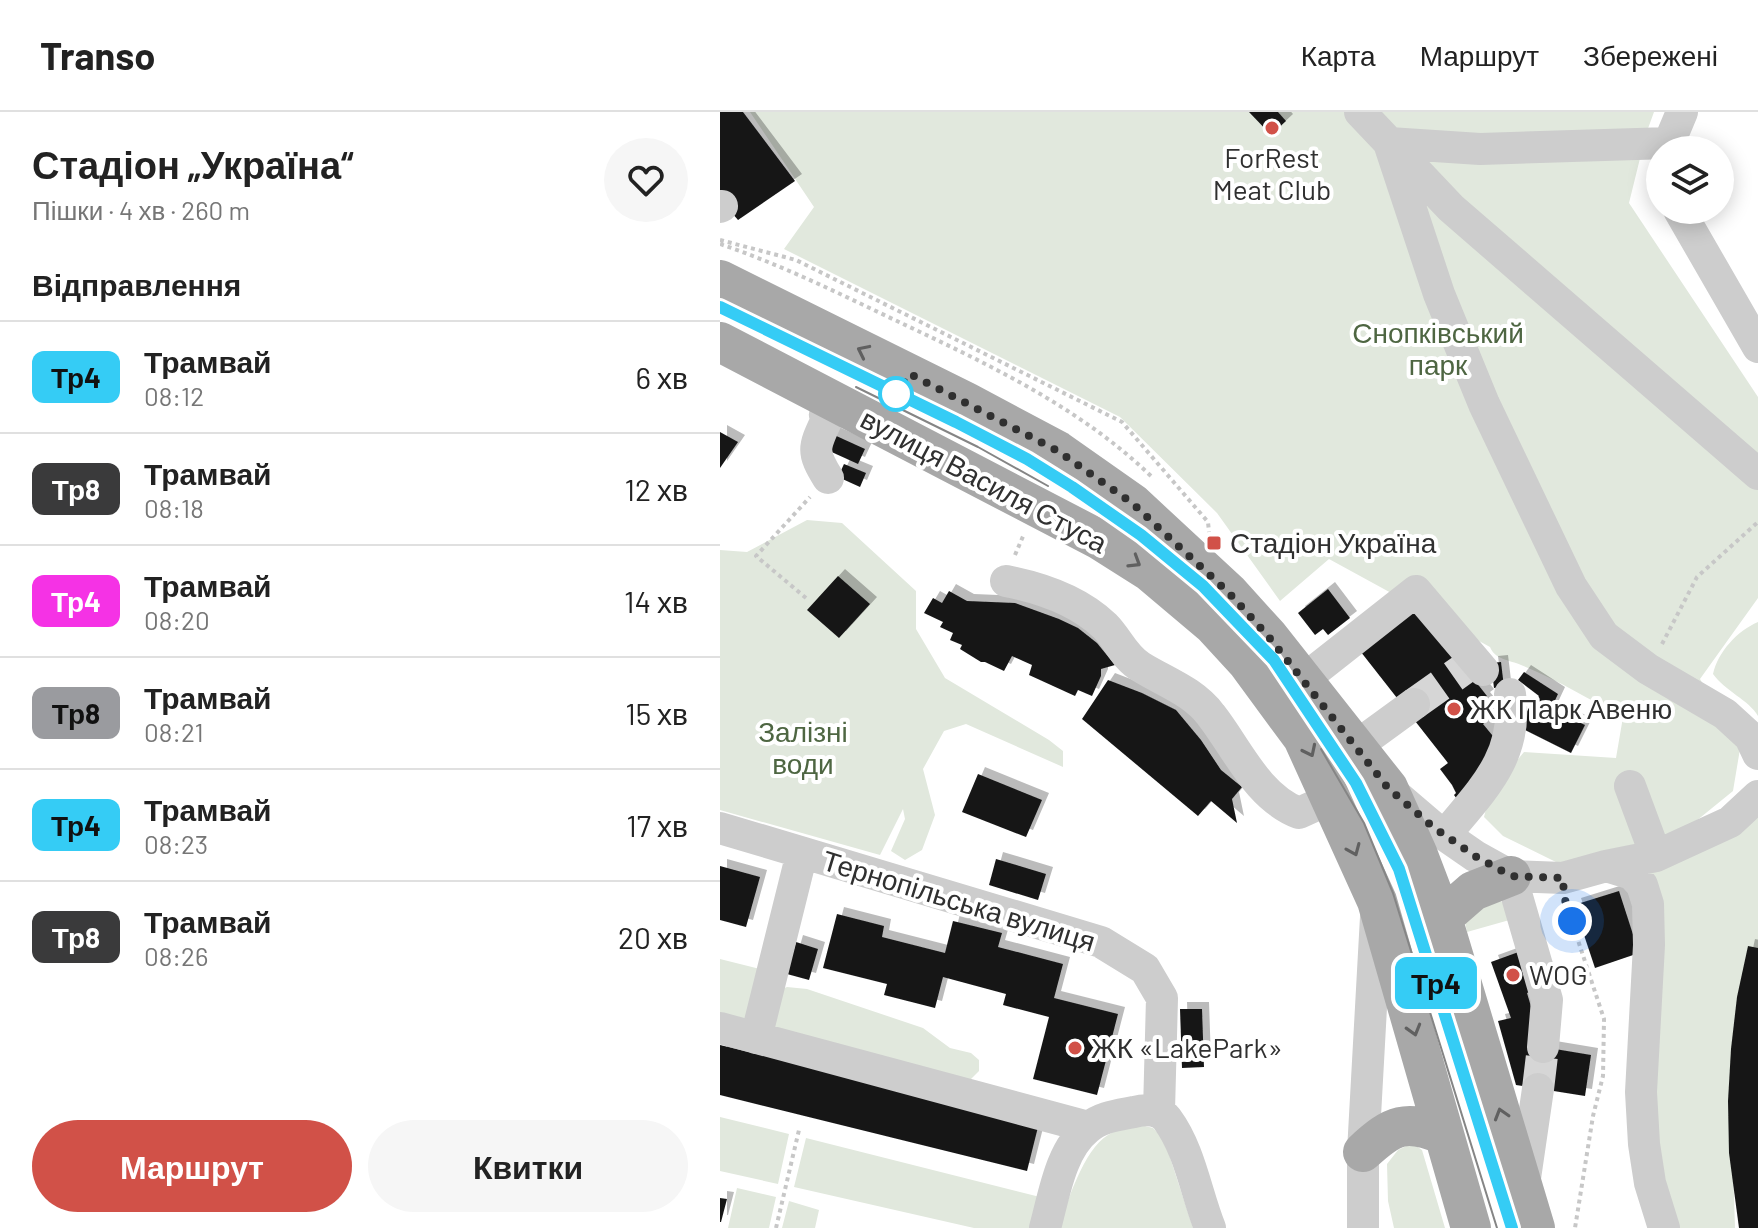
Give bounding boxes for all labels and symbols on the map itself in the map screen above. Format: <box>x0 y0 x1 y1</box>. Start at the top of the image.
marker: ForRest Meat Club <box>1263 119 1281 137</box>
place label: ForRest Meat Club <box>1213 140 1331 206</box>
park label: Снопківський парк <box>1352 315 1524 381</box>
one-way arrow <box>857 345 871 361</box>
unlabelled marker <box>879 377 913 411</box>
street label: вулиця Василя Стуса <box>856 401 1114 560</box>
place label: Стадіон Україна <box>1230 525 1437 559</box>
marker: Стадіон Україна <box>1205 534 1223 552</box>
one-way arrow <box>1126 553 1141 568</box>
place label: ЖК Парк Авеню <box>1470 691 1672 725</box>
marker: ЖК Парк Авеню <box>1445 700 1463 718</box>
park label: Залізні води <box>758 714 848 780</box>
one-way arrow <box>1300 743 1316 758</box>
one-way arrow <box>1345 841 1361 856</box>
street label: Тернопільська вулиця <box>819 842 1100 958</box>
your location <box>1552 901 1592 941</box>
line badge: Тр4 <box>1390 957 1482 1009</box>
place label: WOG <box>1529 957 1588 991</box>
marker: WOG <box>1504 966 1522 984</box>
one-way arrow <box>1405 1023 1422 1037</box>
place label: ЖК «LakePark» <box>1091 1030 1283 1064</box>
marker: ЖК «LakePark» <box>1066 1039 1084 1057</box>
one-way arrow <box>1494 1107 1510 1121</box>

